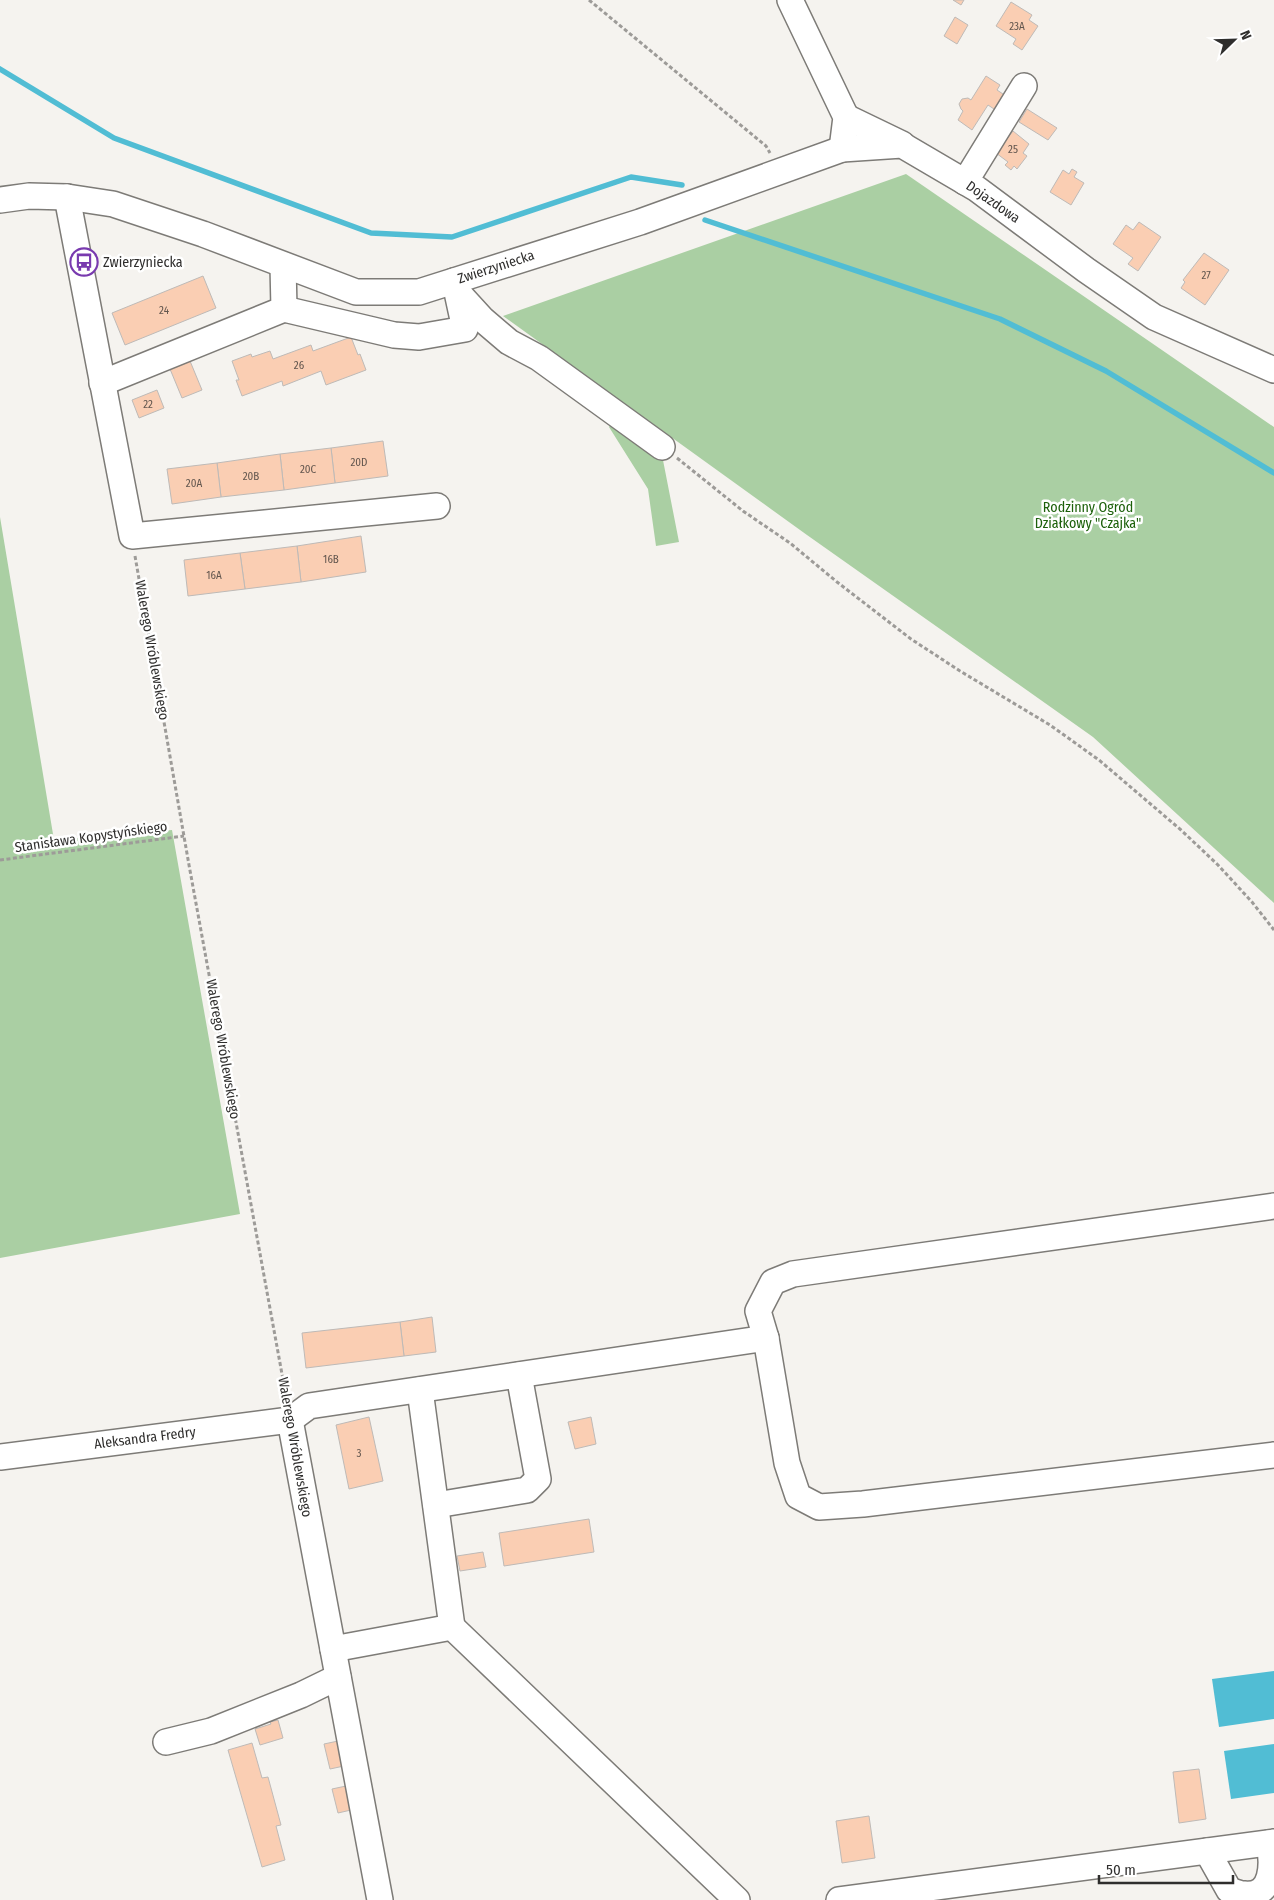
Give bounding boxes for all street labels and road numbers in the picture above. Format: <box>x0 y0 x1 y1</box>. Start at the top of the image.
street label: Dojazdowa <box>963 177 1023 227</box>
street label: Zwierzyniecka <box>456 247 537 287</box>
street label: Walerego Wróblewskiego <box>131 579 173 721</box>
street label: Stanisława Kopystyńskiego <box>14 818 168 856</box>
street label: Walerego Wróblewskiego <box>202 978 244 1120</box>
street label: Walerego Wróblewskiego <box>274 1376 316 1518</box>
street label: Aleksandra Fredry <box>93 1423 198 1453</box>

